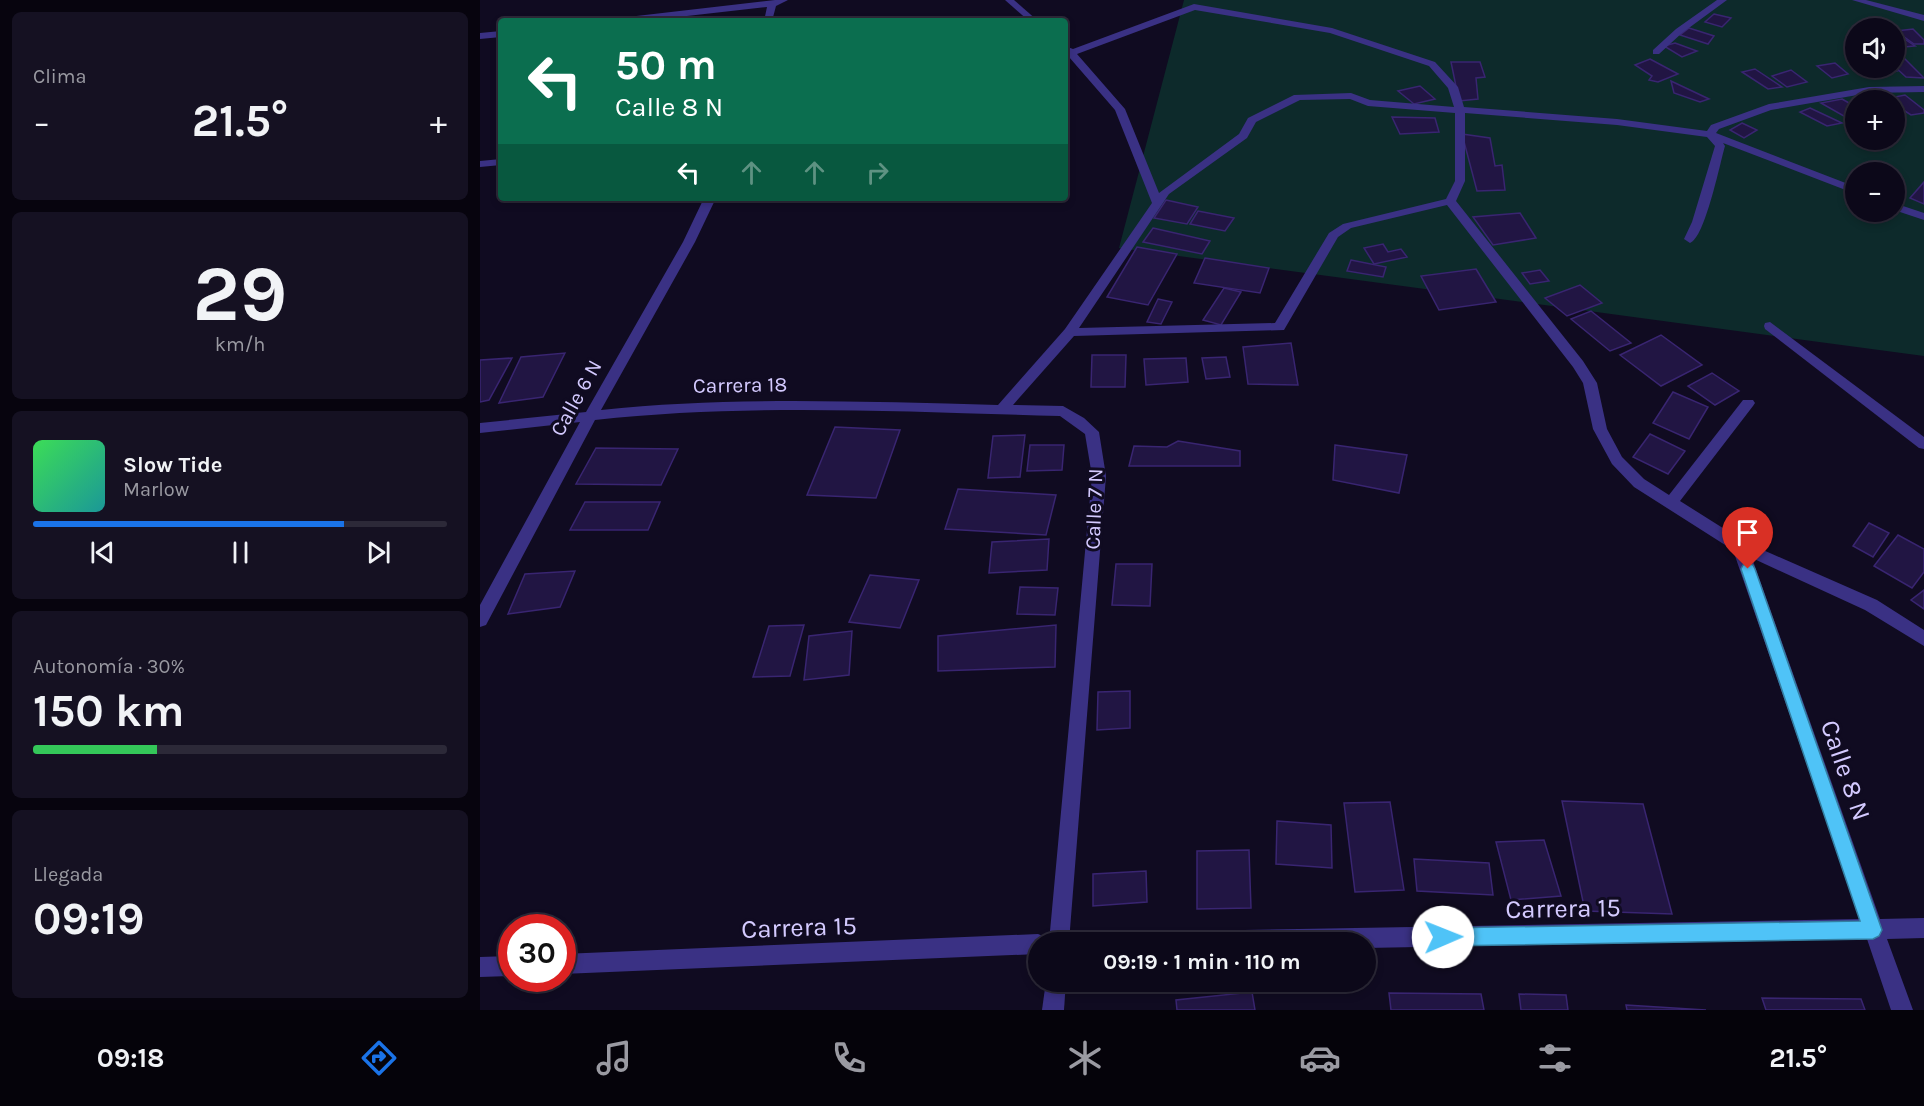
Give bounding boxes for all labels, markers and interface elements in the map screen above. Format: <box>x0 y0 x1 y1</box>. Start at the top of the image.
map controls <box>1845 18 1905 222</box>
button: sound <box>1845 18 1905 78</box>
text: 50 m <box>615 40 717 90</box>
icon: left <box>516 42 594 120</box>
text: Clima <box>33 65 87 88</box>
button: + <box>1845 90 1905 150</box>
text: Calle 8 N <box>615 91 723 123</box>
text: 21.5° <box>192 95 288 147</box>
text: − <box>33 103 50 141</box>
text: + <box>430 103 447 141</box>
icon: left <box>672 156 705 189</box>
icon: ahead <box>735 156 768 189</box>
icon: ahead <box>798 156 831 189</box>
icon: right <box>861 156 894 189</box>
button: − <box>1845 162 1905 222</box>
text: 29 <box>193 248 287 340</box>
text: km/h <box>215 333 265 356</box>
street label: Calle 6 N <box>545 356 607 440</box>
street label: Carrera 18 <box>693 372 787 398</box>
text: Slow Tide <box>123 452 223 478</box>
street label: Calle 7 N <box>1081 468 1107 550</box>
text: Marlow <box>123 478 189 501</box>
pin <box>1722 507 1773 569</box>
icon: arrive <box>1731 516 1764 549</box>
icon: previous <box>86 536 119 569</box>
icon: pause <box>224 536 257 569</box>
icon: next <box>362 536 395 569</box>
text: Autonomía · 30% <box>33 655 185 678</box>
text: 150 km <box>33 685 184 737</box>
street label: Calle 8 N <box>1814 716 1877 825</box>
text: Llegada <box>33 863 103 886</box>
street label: Carrera 15 <box>1505 892 1621 925</box>
text: 09:19 <box>33 893 145 945</box>
position arrow <box>1411 905 1475 969</box>
street label: Carrera 15 <box>741 910 857 945</box>
speed limit sign: 30 <box>498 914 576 992</box>
text: 09:19 · 1 min · 110 m <box>1103 949 1301 975</box>
icon: directions <box>358 1037 400 1079</box>
icon: music <box>593 1037 635 1079</box>
icon: phone <box>828 1037 870 1079</box>
icon: climate <box>1064 1037 1106 1079</box>
icon: car <box>1299 1037 1341 1079</box>
icon: filters <box>1534 1037 1576 1079</box>
text: 09:18 <box>97 1042 165 1074</box>
text: 21.5° <box>1769 1042 1827 1074</box>

